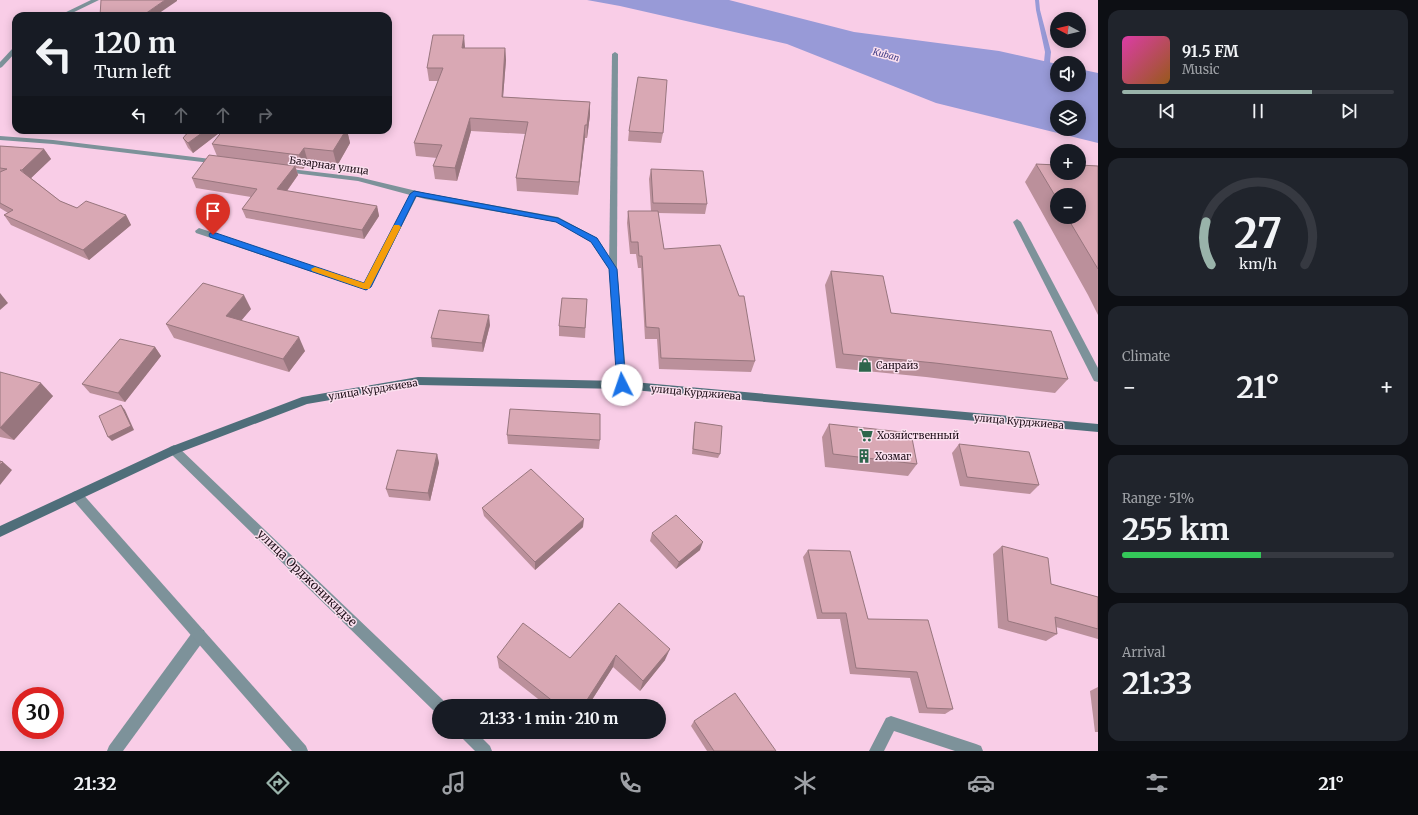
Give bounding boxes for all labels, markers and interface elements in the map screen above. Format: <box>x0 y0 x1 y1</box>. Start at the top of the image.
north arrow <box>1050 12 1086 48</box>
map controls <box>1050 12 1086 224</box>
text: 120 m <box>94 25 176 61</box>
icon: left <box>28 28 80 80</box>
text: 91.5 FM <box>1182 42 1239 61</box>
water label: Kuban <box>871 45 901 63</box>
button: sound <box>1050 56 1086 92</box>
text: Turn left <box>94 60 171 83</box>
text: Music <box>1182 61 1220 78</box>
button: layers <box>1050 100 1086 136</box>
icon: previous <box>1156 100 1178 122</box>
icon: pause <box>1247 100 1269 122</box>
icon: next <box>1338 100 1360 122</box>
icon: left <box>128 104 150 126</box>
icon: ahead <box>170 104 192 126</box>
icon: ahead <box>212 104 234 126</box>
icon: right <box>254 104 276 126</box>
button: + <box>1050 144 1086 180</box>
street label: Базарная улица <box>288 153 370 178</box>
button: − <box>1050 188 1086 224</box>
pin <box>196 194 230 235</box>
icon: arrive <box>202 200 224 222</box>
text: 27 <box>1234 207 1282 259</box>
text: km/h <box>1239 255 1277 273</box>
text: Climate <box>1122 348 1170 365</box>
shop icon: Санрайз <box>857 357 873 373</box>
place label: Санрайз <box>876 359 918 372</box>
position arrow <box>601 364 643 406</box>
text: 21° <box>1236 368 1280 406</box>
text: − <box>1122 373 1137 401</box>
text: + <box>1379 373 1394 401</box>
street label: улица Курджиева <box>328 376 419 403</box>
street label: улица Курджиева <box>650 382 742 403</box>
street label: улица Курджиева <box>973 411 1065 432</box>
supermarket icon: Хозяйственный <box>858 427 874 443</box>
place label: Хозяйственный <box>877 429 959 442</box>
building icon: Хозмаг <box>856 448 872 464</box>
place label: Хозмаг <box>875 450 911 463</box>
text: Range · 51% <box>1122 490 1194 507</box>
text: 255 km <box>1122 510 1229 548</box>
street label: улица Орджоникидзе <box>254 526 360 629</box>
text: Arrival <box>1122 644 1165 661</box>
text: 21:33 <box>1122 664 1193 702</box>
speed limit sign: 30 <box>12 687 64 739</box>
text: 21:33 · 1 min · 210 m <box>480 709 618 728</box>
icon: directions <box>264 769 292 797</box>
icon: music <box>440 769 468 797</box>
icon: phone <box>616 769 644 797</box>
icon: climate <box>791 769 819 797</box>
icon: car <box>967 769 995 797</box>
icon: filters <box>1143 769 1171 797</box>
text: 21:32 <box>74 772 117 795</box>
text: 21° <box>1318 772 1344 795</box>

